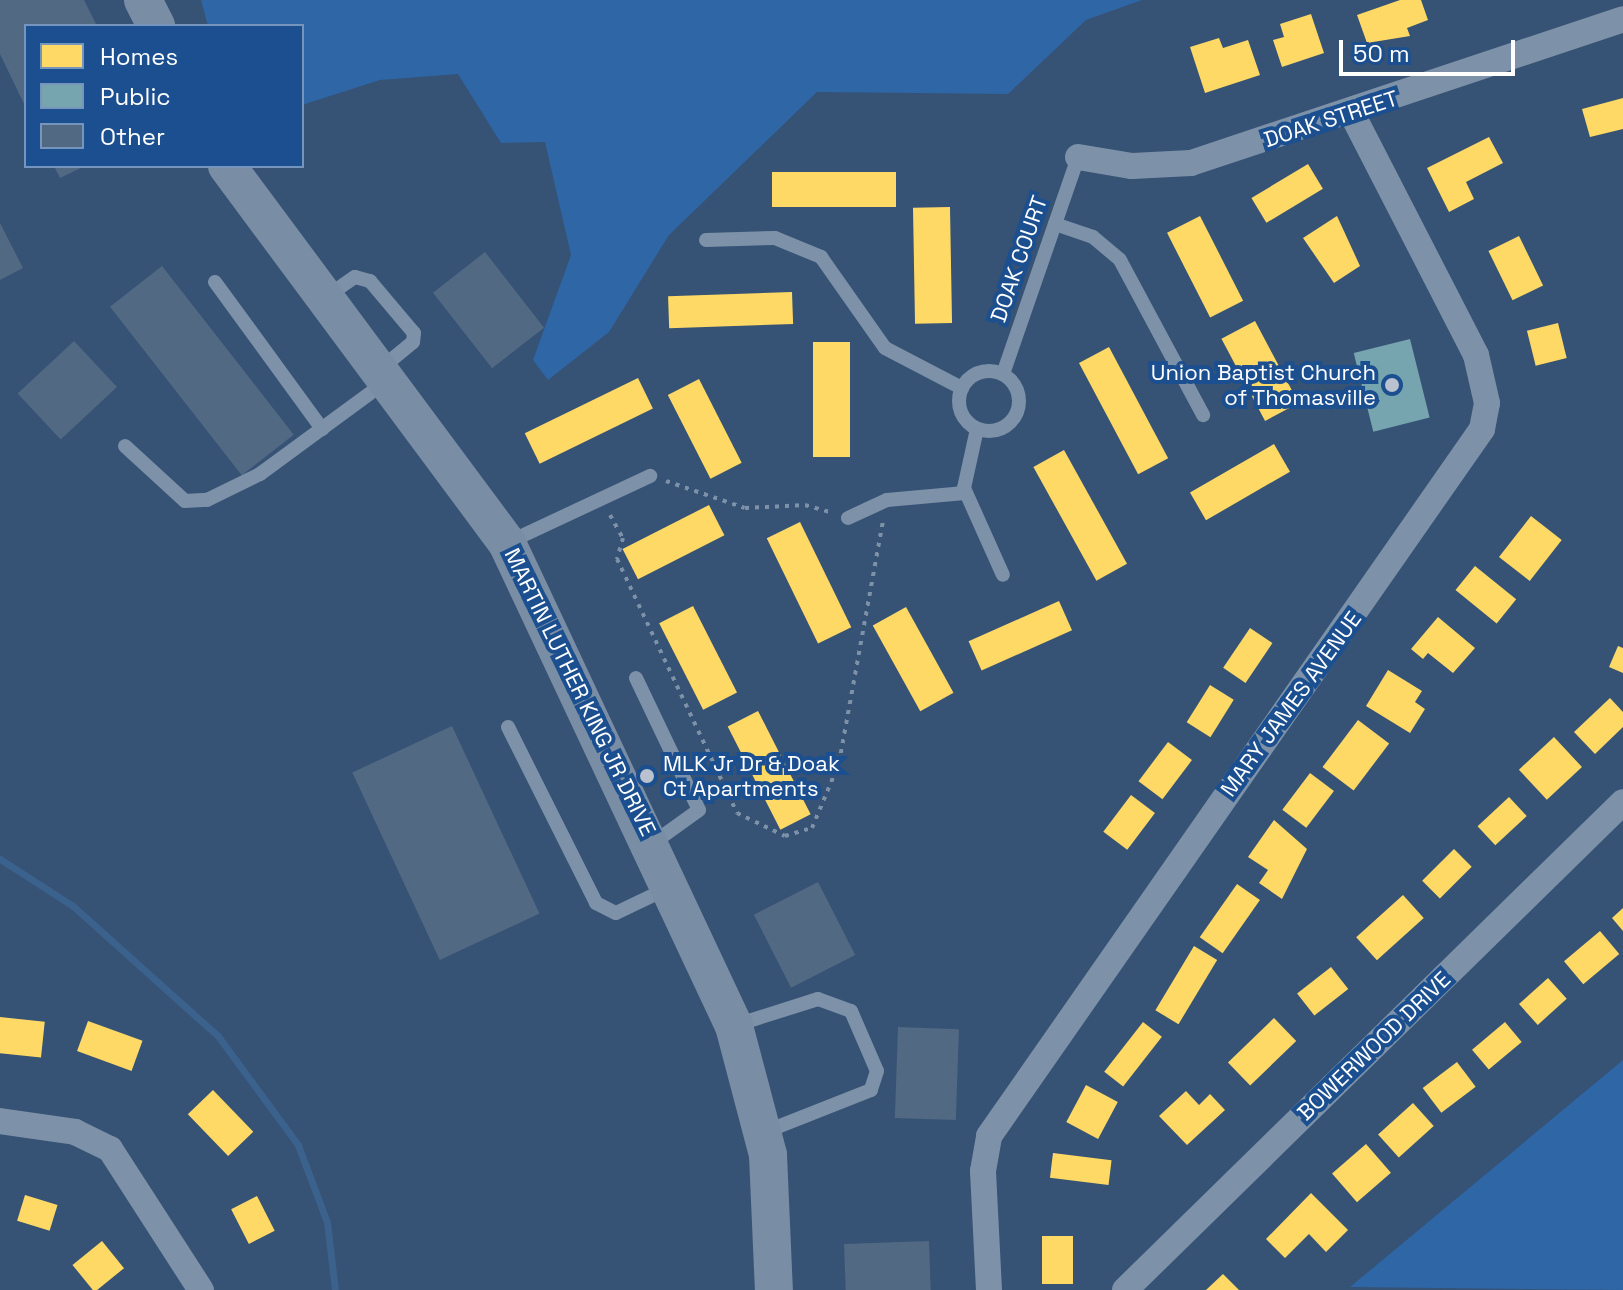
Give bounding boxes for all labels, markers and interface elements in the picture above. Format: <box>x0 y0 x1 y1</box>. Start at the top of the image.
legend <box>24 24 304 168</box>
scale bar <box>1343 24 1519 74</box>
text: 50 m <box>1353 38 1410 69</box>
text: Homes <box>100 41 178 72</box>
text: Public <box>100 81 171 112</box>
street label: DOAK STREET <box>1261 85 1401 153</box>
text: Other <box>100 121 165 152</box>
street label: DOAK COURT <box>985 192 1053 326</box>
place label: Union Baptist Church of Thomasville <box>1151 359 1376 410</box>
marker: Union Baptist Church of Thomasville <box>1383 376 1401 394</box>
street label: MARTIN LUTHER KING JR DRIVE <box>499 544 661 840</box>
street label: MARY JAMES AVENUE <box>1215 606 1367 802</box>
place label: MLK Jr Dr & Doak Ct Apartments <box>663 750 840 802</box>
marker: MLK Jr Dr & Doak Ct Apartments <box>638 767 656 785</box>
street label: BOWERWOOD DRIVE <box>1292 966 1456 1126</box>

